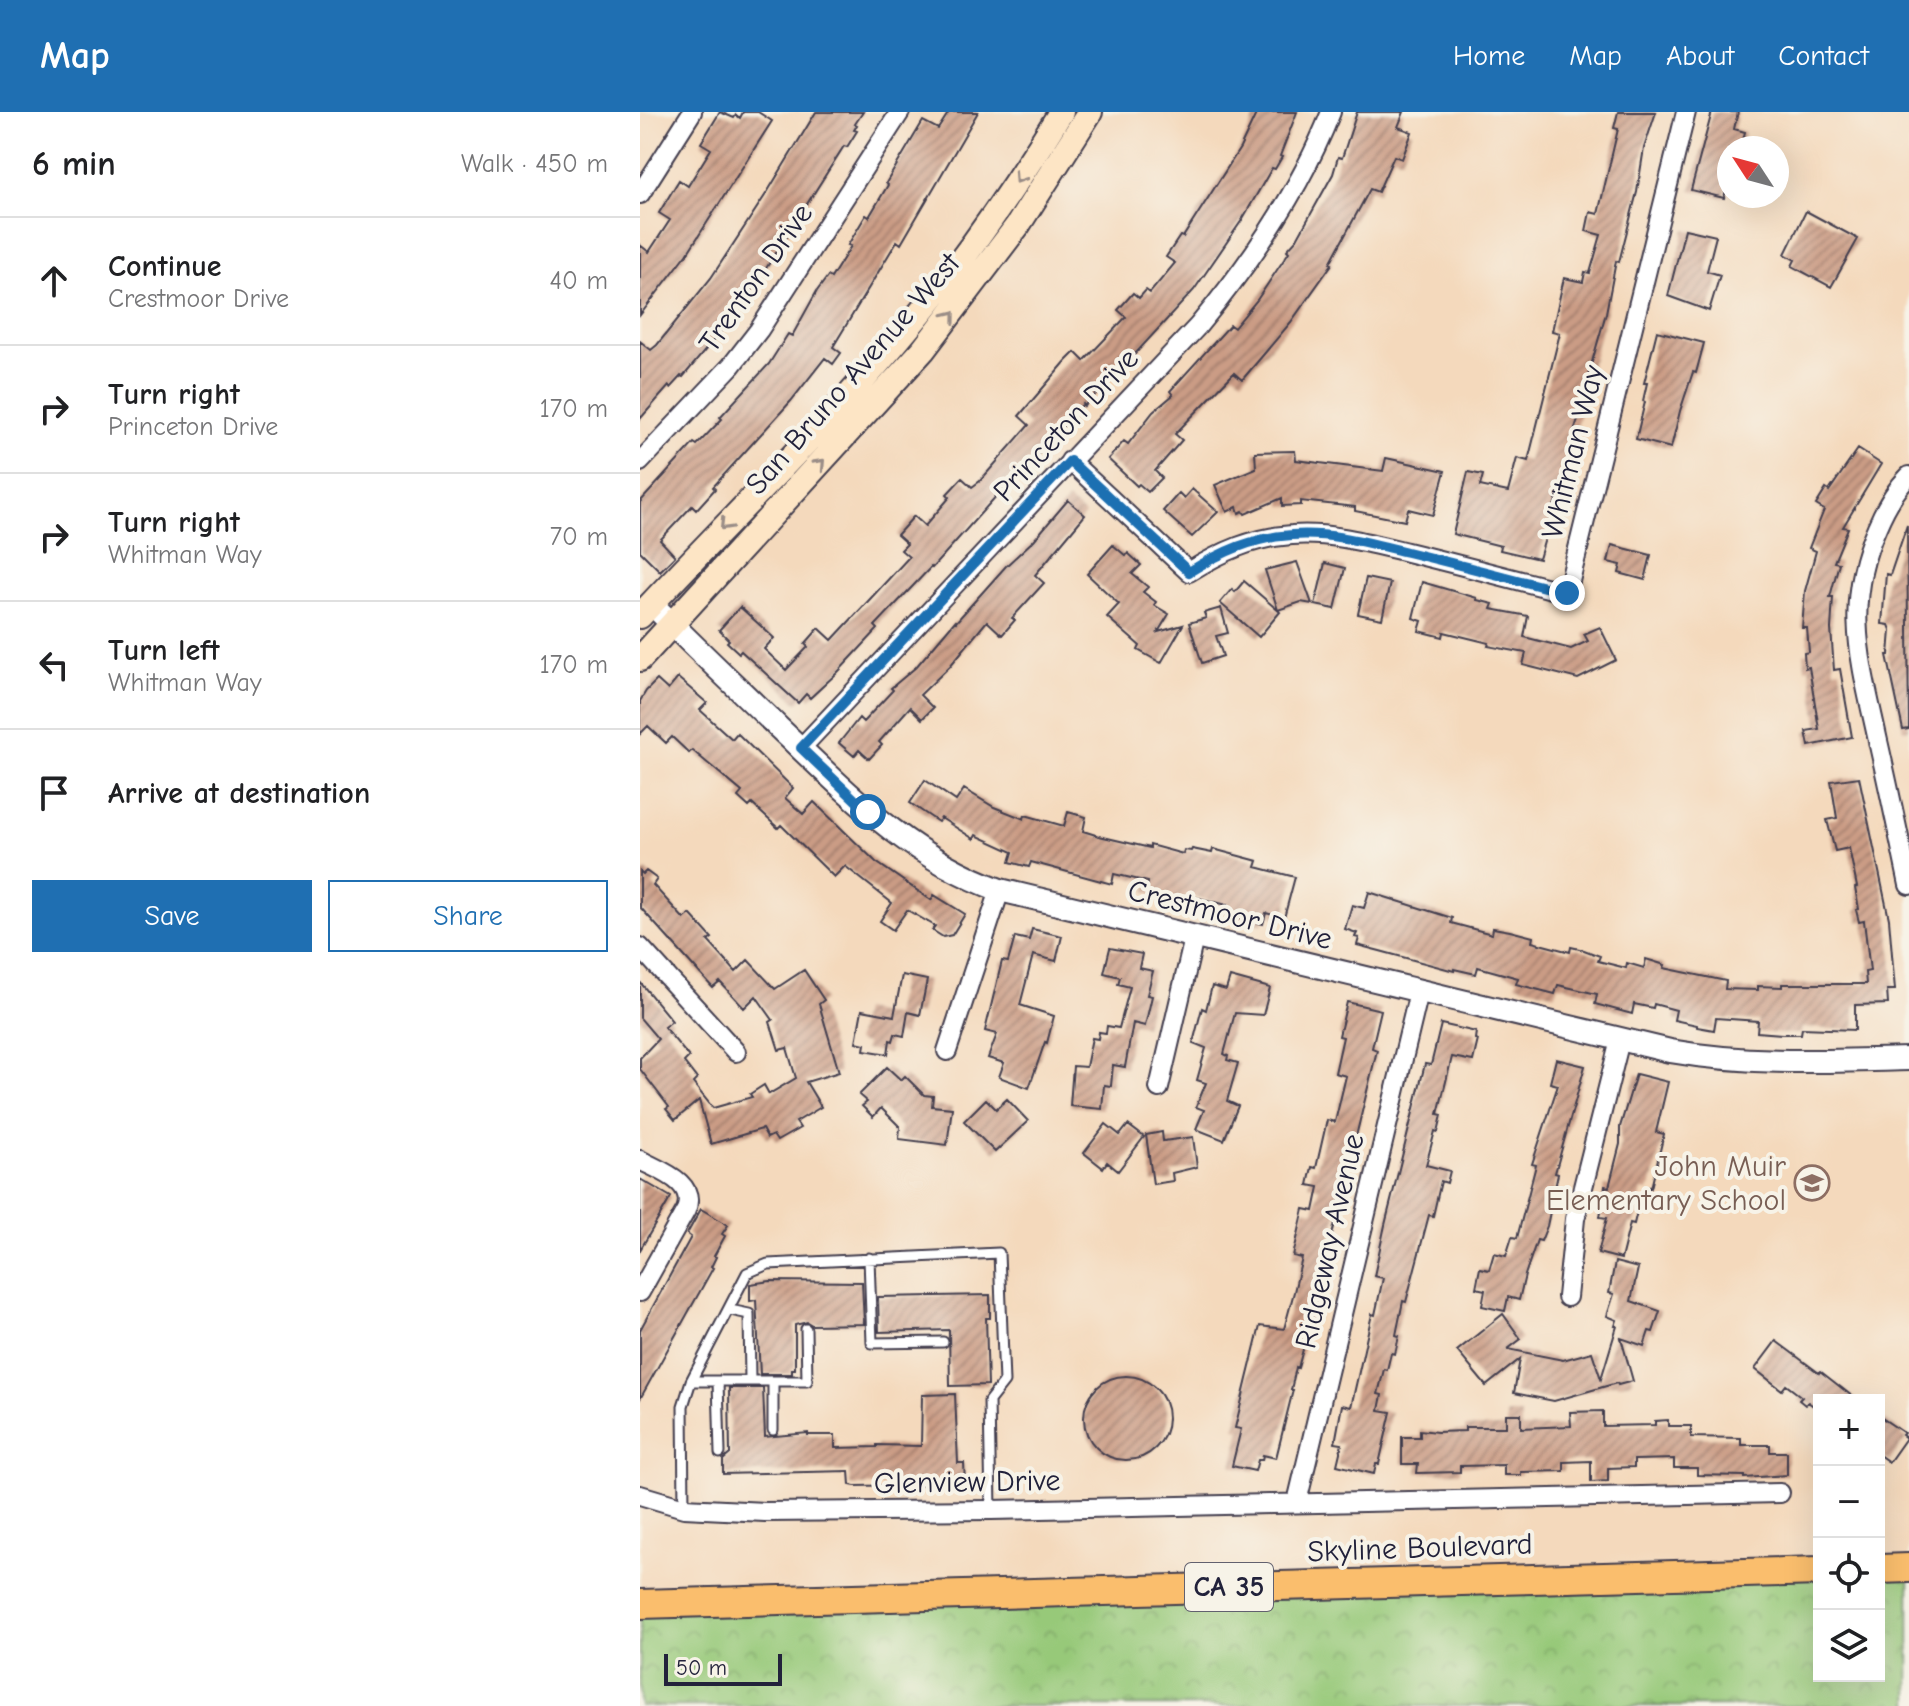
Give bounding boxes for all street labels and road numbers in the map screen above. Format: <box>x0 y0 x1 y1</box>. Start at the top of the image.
street label: Trenton Drive <box>692 197 820 359</box>
street label: San Bruno Avenue West <box>739 245 968 502</box>
street label: Princeton Drive <box>986 341 1146 509</box>
street label: Whitman Way <box>1535 361 1612 542</box>
street label: Crestmoor Drive <box>1124 873 1336 957</box>
street label: Ridgeway Avenue <box>1288 1130 1372 1352</box>
street label: Glenview Drive <box>873 1463 1061 1501</box>
street label: Skyline Boulevard <box>1307 1527 1533 1569</box>
road number: CA 35 <box>1185 1563 1273 1611</box>

